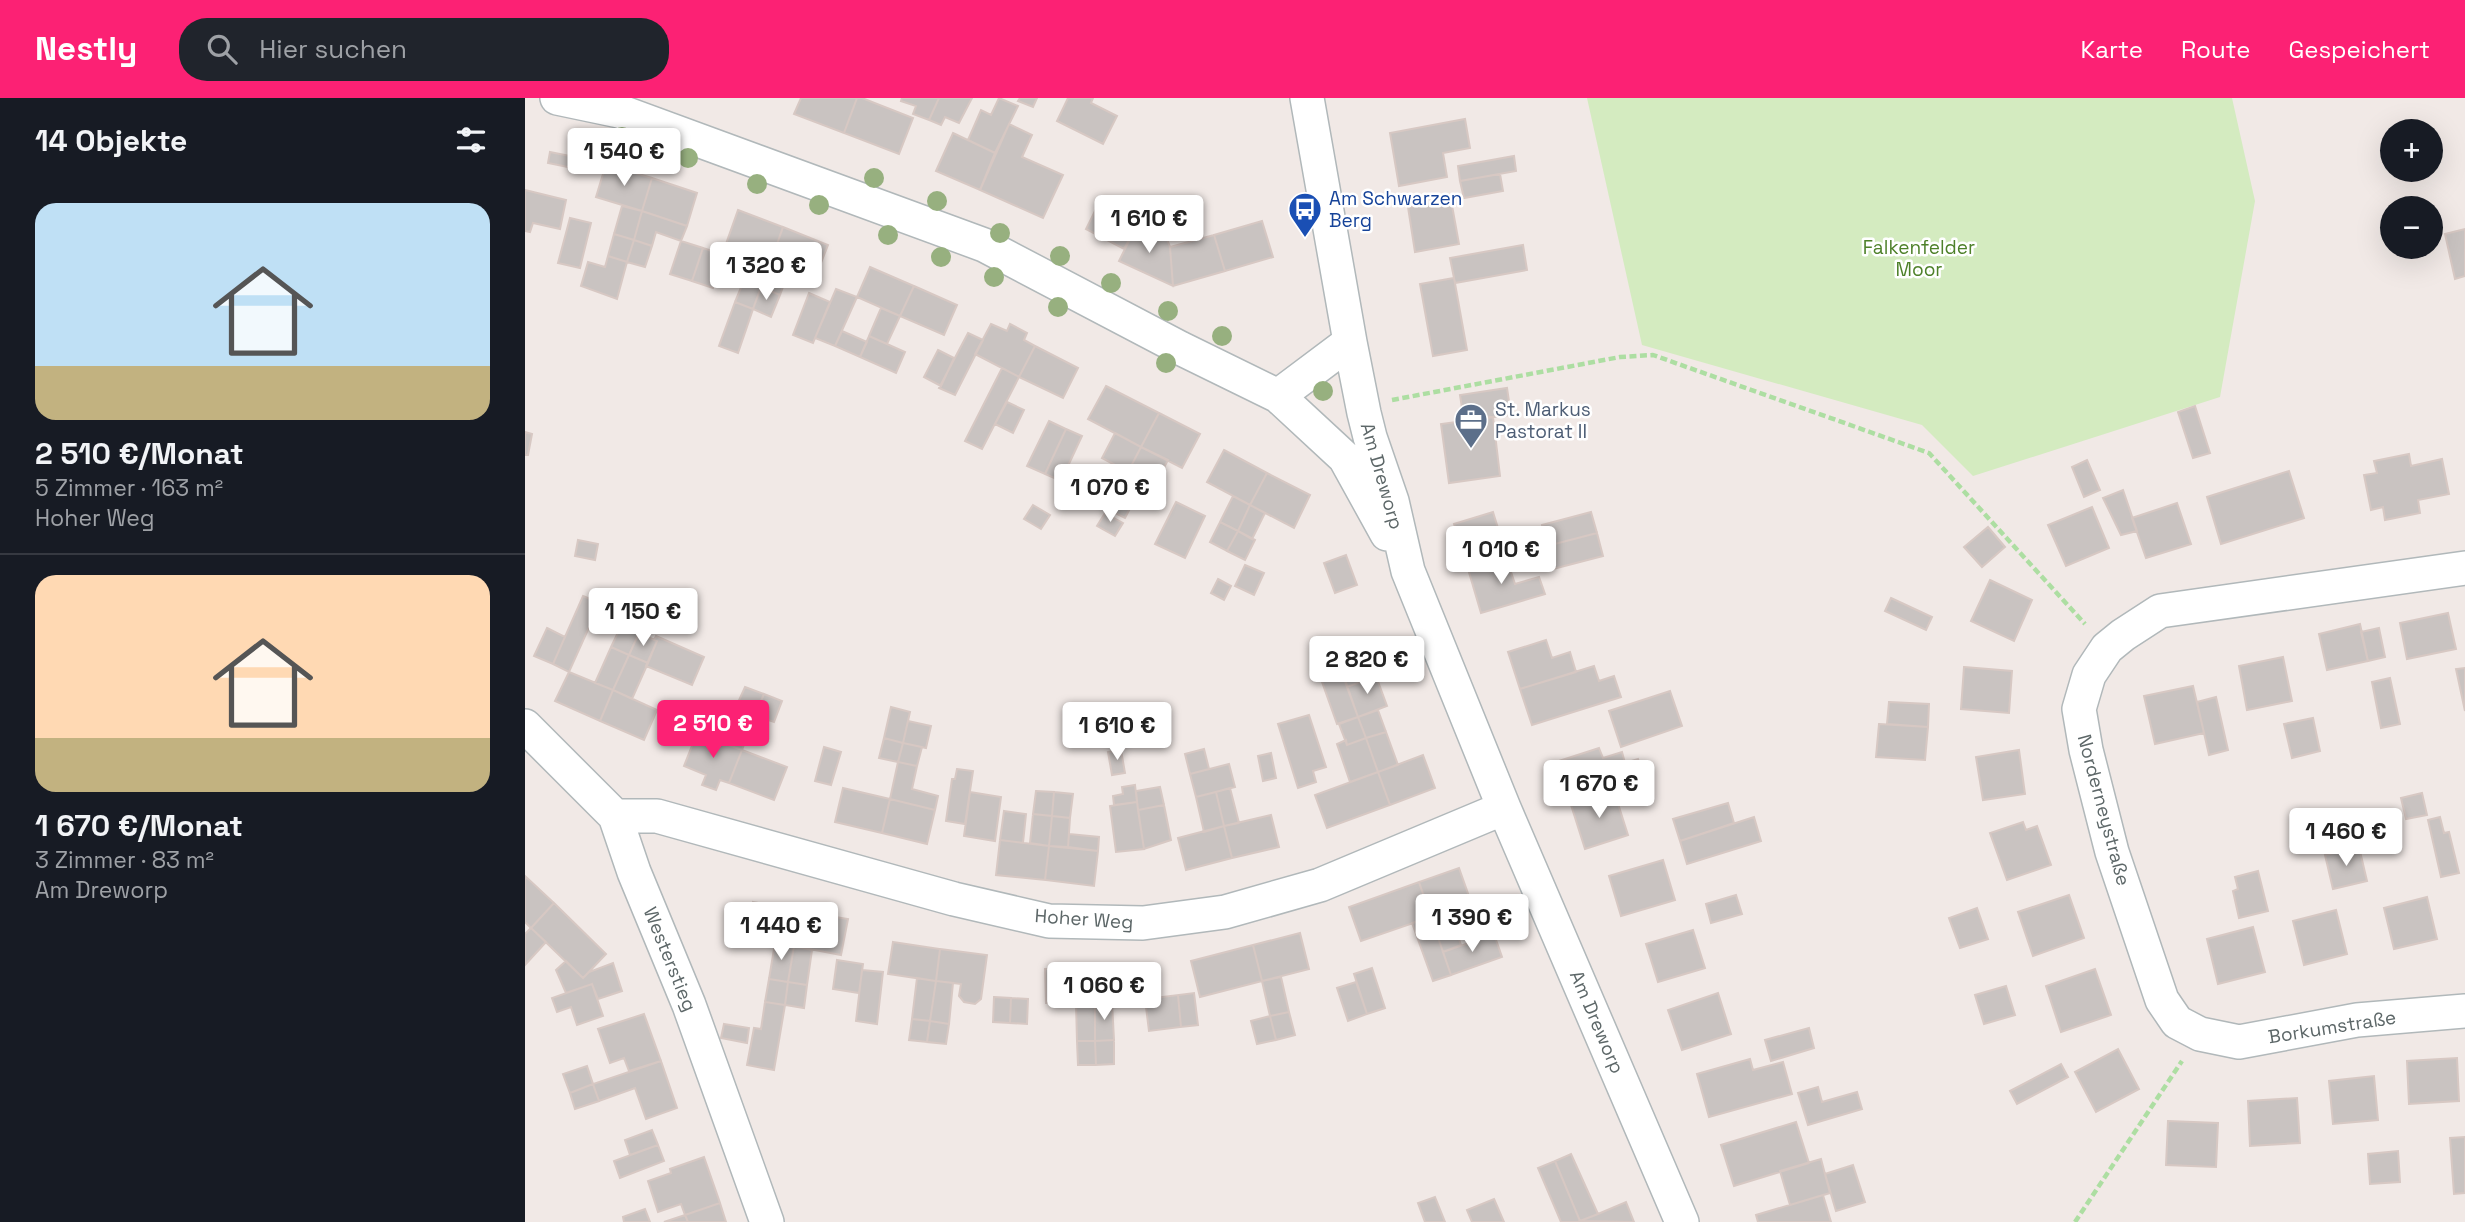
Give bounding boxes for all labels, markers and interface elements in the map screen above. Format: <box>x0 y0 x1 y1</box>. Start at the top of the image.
search box <box>179 18 669 81</box>
text: Nestly <box>35 28 137 70</box>
icon: search <box>203 30 241 68</box>
text: Hier suchen <box>259 32 407 66</box>
text: Karte <box>2081 34 2143 65</box>
text: Route <box>2181 34 2250 65</box>
text: Gespeichert <box>2288 34 2430 65</box>
map controls <box>2380 119 2443 259</box>
button: + <box>2380 119 2443 182</box>
text: 14 Objekte <box>35 121 187 160</box>
icon: filters <box>452 121 490 159</box>
pin: 1 540 € <box>559 129 689 188</box>
text: 1 540 € <box>583 136 665 166</box>
place label: Am Schwarzen Berg <box>1329 186 1462 233</box>
bus stop icon: Am Schwarzen Berg <box>1286 190 1324 239</box>
pin: 1 610 € <box>1084 195 1214 255</box>
button: − <box>2380 196 2443 259</box>
text: 1 610 € <box>1110 203 1188 233</box>
park label: Falkenfelder Moor <box>1863 235 1975 282</box>
pin: 1 320 € <box>701 242 831 302</box>
icon: home <box>200 248 326 374</box>
text: 1 320 € <box>726 250 806 280</box>
place label: St. Markus Pastorat II <box>1495 397 1591 444</box>
office icon: St. Markus Pastorat II <box>1452 401 1490 450</box>
street label: Am Dreworp <box>1355 420 1409 532</box>
text: 2 510 €/Monat <box>35 434 244 473</box>
pin: 1 070 € <box>1045 464 1175 524</box>
text: 1 070 € <box>1070 472 1150 502</box>
text: 5 Zimmer · 163 m² <box>35 473 223 503</box>
text: Hoher Weg <box>35 503 155 533</box>
pin: 1 010 € <box>1436 526 1566 586</box>
text: 1 010 € <box>1462 534 1540 564</box>
pin: 1 150 € <box>578 588 708 648</box>
text: 1 150 € <box>605 596 681 626</box>
icon: home <box>200 620 326 746</box>
pin: 2 820 € <box>1302 636 1432 696</box>
text: 2 820 € <box>1325 644 1409 674</box>
pin: 2 510 € <box>648 700 778 760</box>
pin: 1 610 € <box>1052 702 1182 762</box>
text: 2 510 € <box>673 708 753 738</box>
text: 1 610 € <box>1078 710 1156 740</box>
street label: Norderneystraße <box>2072 731 2136 889</box>
pin: 1 670 € <box>1534 760 1664 820</box>
text: 1 670 € <box>1559 768 1639 798</box>
text: 1 670 €/Monat <box>35 806 243 845</box>
pin: 1 460 € <box>2281 808 2411 868</box>
text: 1 460 € <box>2305 816 2387 846</box>
text: 3 Zimmer · 83 m² <box>35 845 214 875</box>
text: Am Dreworp <box>35 875 168 905</box>
pin: 1 390 € <box>1407 894 1537 954</box>
pin: 1 440 € <box>716 902 846 962</box>
text: 1 390 € <box>1432 902 1512 932</box>
street label: Westerstieg <box>638 903 702 1015</box>
street label: Hoher Weg <box>1034 903 1134 935</box>
text: 1 440 € <box>740 910 822 940</box>
pin: 1 060 € <box>1039 962 1169 1022</box>
street label: Am Dreworp <box>1564 967 1630 1077</box>
text: 1 060 € <box>1063 970 1145 1000</box>
street label: Borkumstraße <box>2266 1005 2398 1049</box>

